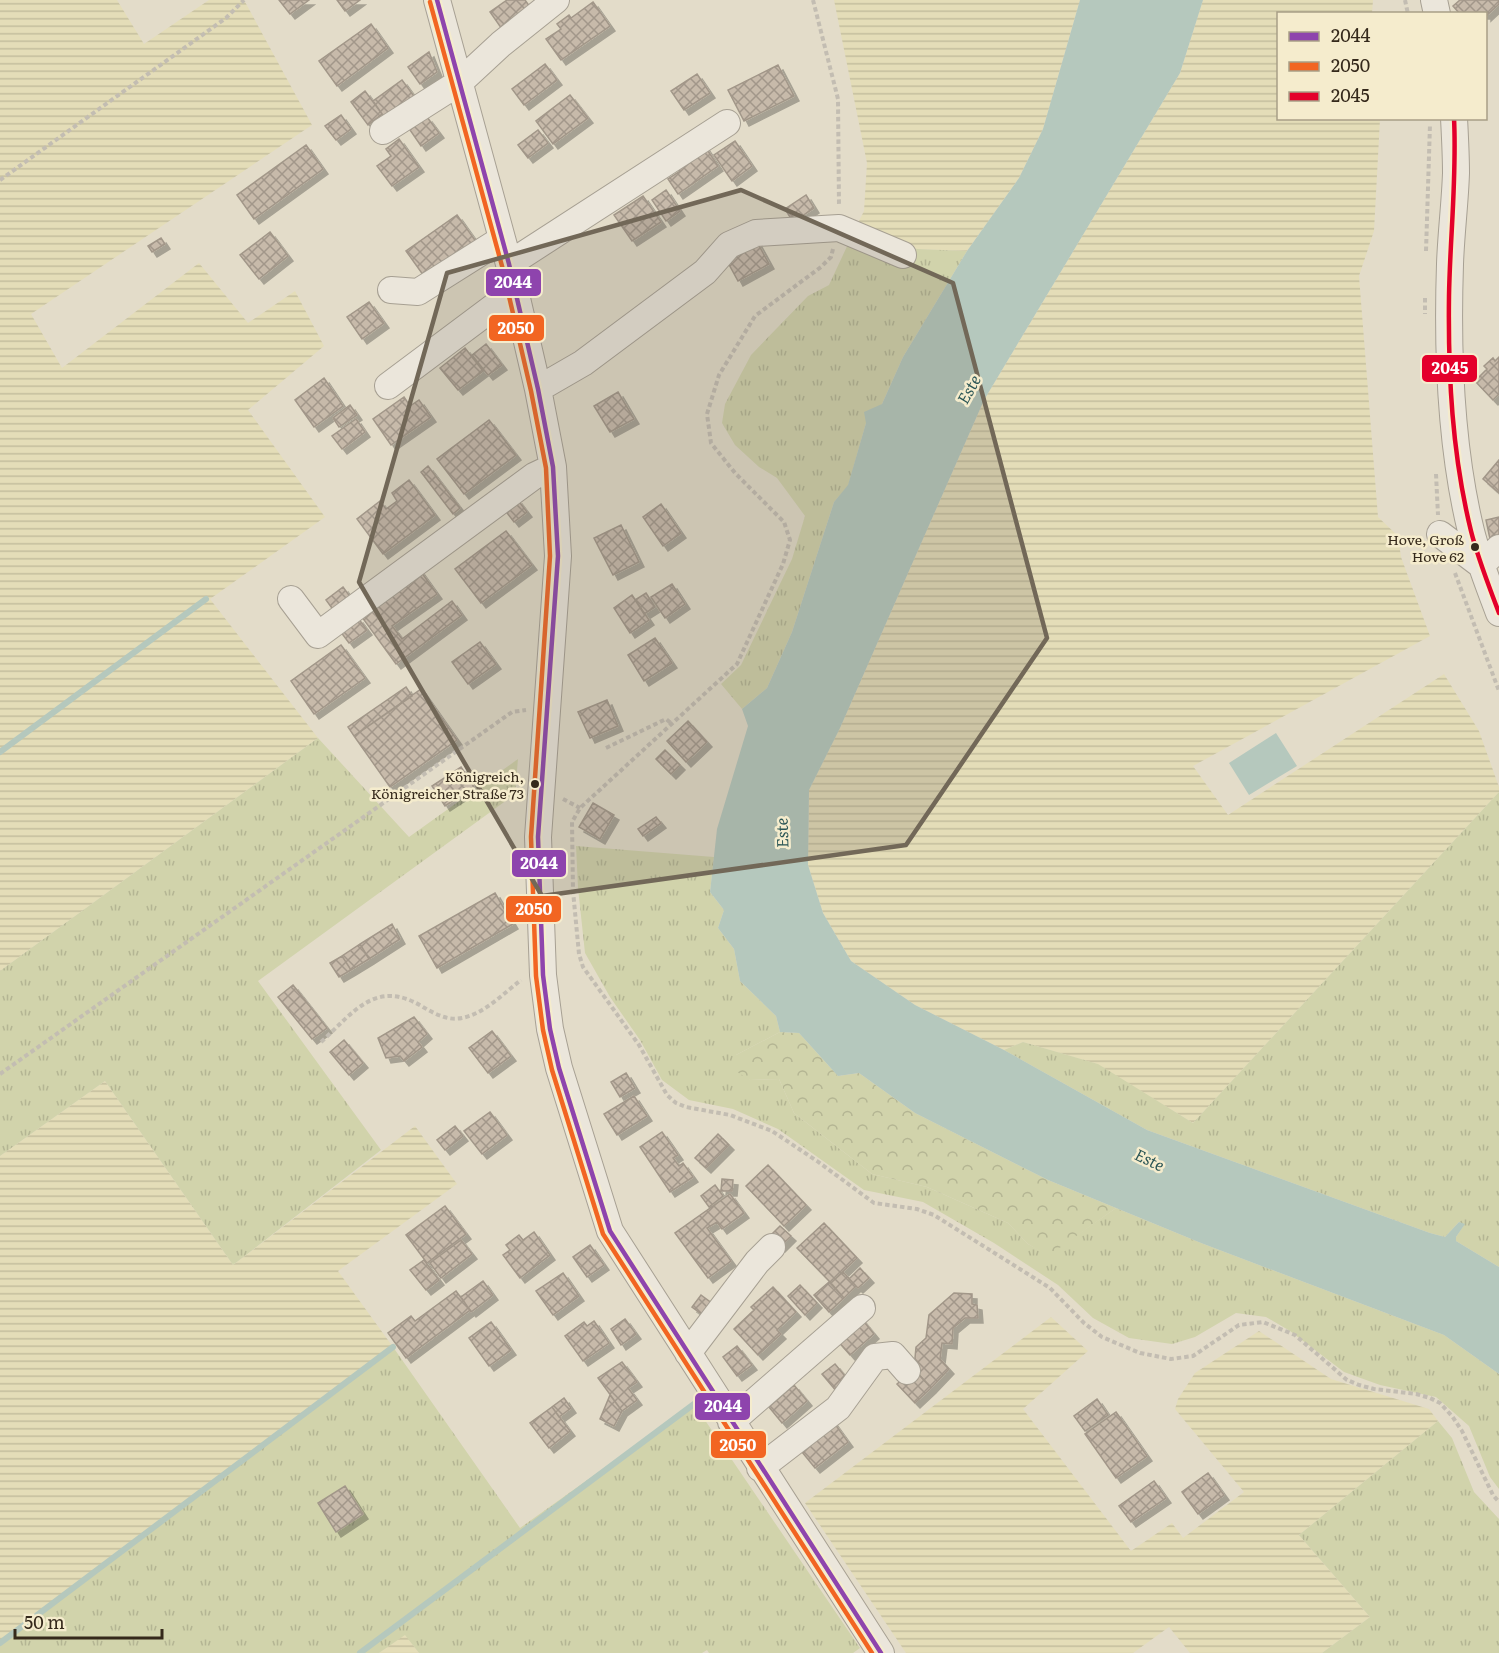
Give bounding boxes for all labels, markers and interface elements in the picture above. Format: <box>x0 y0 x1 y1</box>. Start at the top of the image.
legend <box>1277 12 1487 120</box>
text: 2044 <box>1331 21 1370 48</box>
text: 2050 <box>1331 51 1370 78</box>
text: 2045 <box>1331 81 1370 108</box>
line badge: 2044 <box>485 268 542 297</box>
text: 2044 <box>494 269 532 293</box>
line badge: 2050 <box>488 314 545 342</box>
text: 2050 <box>498 315 535 339</box>
line badge: 2045 <box>1421 354 1478 383</box>
text: 2045 <box>1432 355 1469 379</box>
water label: Este <box>950 370 986 408</box>
place label: Hove, Groß Hove 62 <box>1387 529 1465 566</box>
marker: Hove, Groß Hove 62 <box>1469 541 1481 553</box>
place label: Königreich, Königreicher Straße 73 <box>371 766 524 803</box>
marker: Königreich, Königreicher Straße 73 <box>529 778 541 790</box>
water label: Este <box>768 817 794 849</box>
line badge: 2044 <box>511 849 567 878</box>
text: 2044 <box>520 850 558 874</box>
line badge: 2050 <box>505 895 562 923</box>
text: 2050 <box>516 896 553 920</box>
water label: Este <box>1131 1142 1169 1176</box>
line badge: 2044 <box>694 1392 751 1421</box>
text: 2044 <box>704 1393 742 1417</box>
line badge: 2050 <box>710 1430 767 1459</box>
text: 2050 <box>720 1432 757 1456</box>
scale bar <box>15 1602 162 1640</box>
text: 50 m <box>24 1608 65 1635</box>

